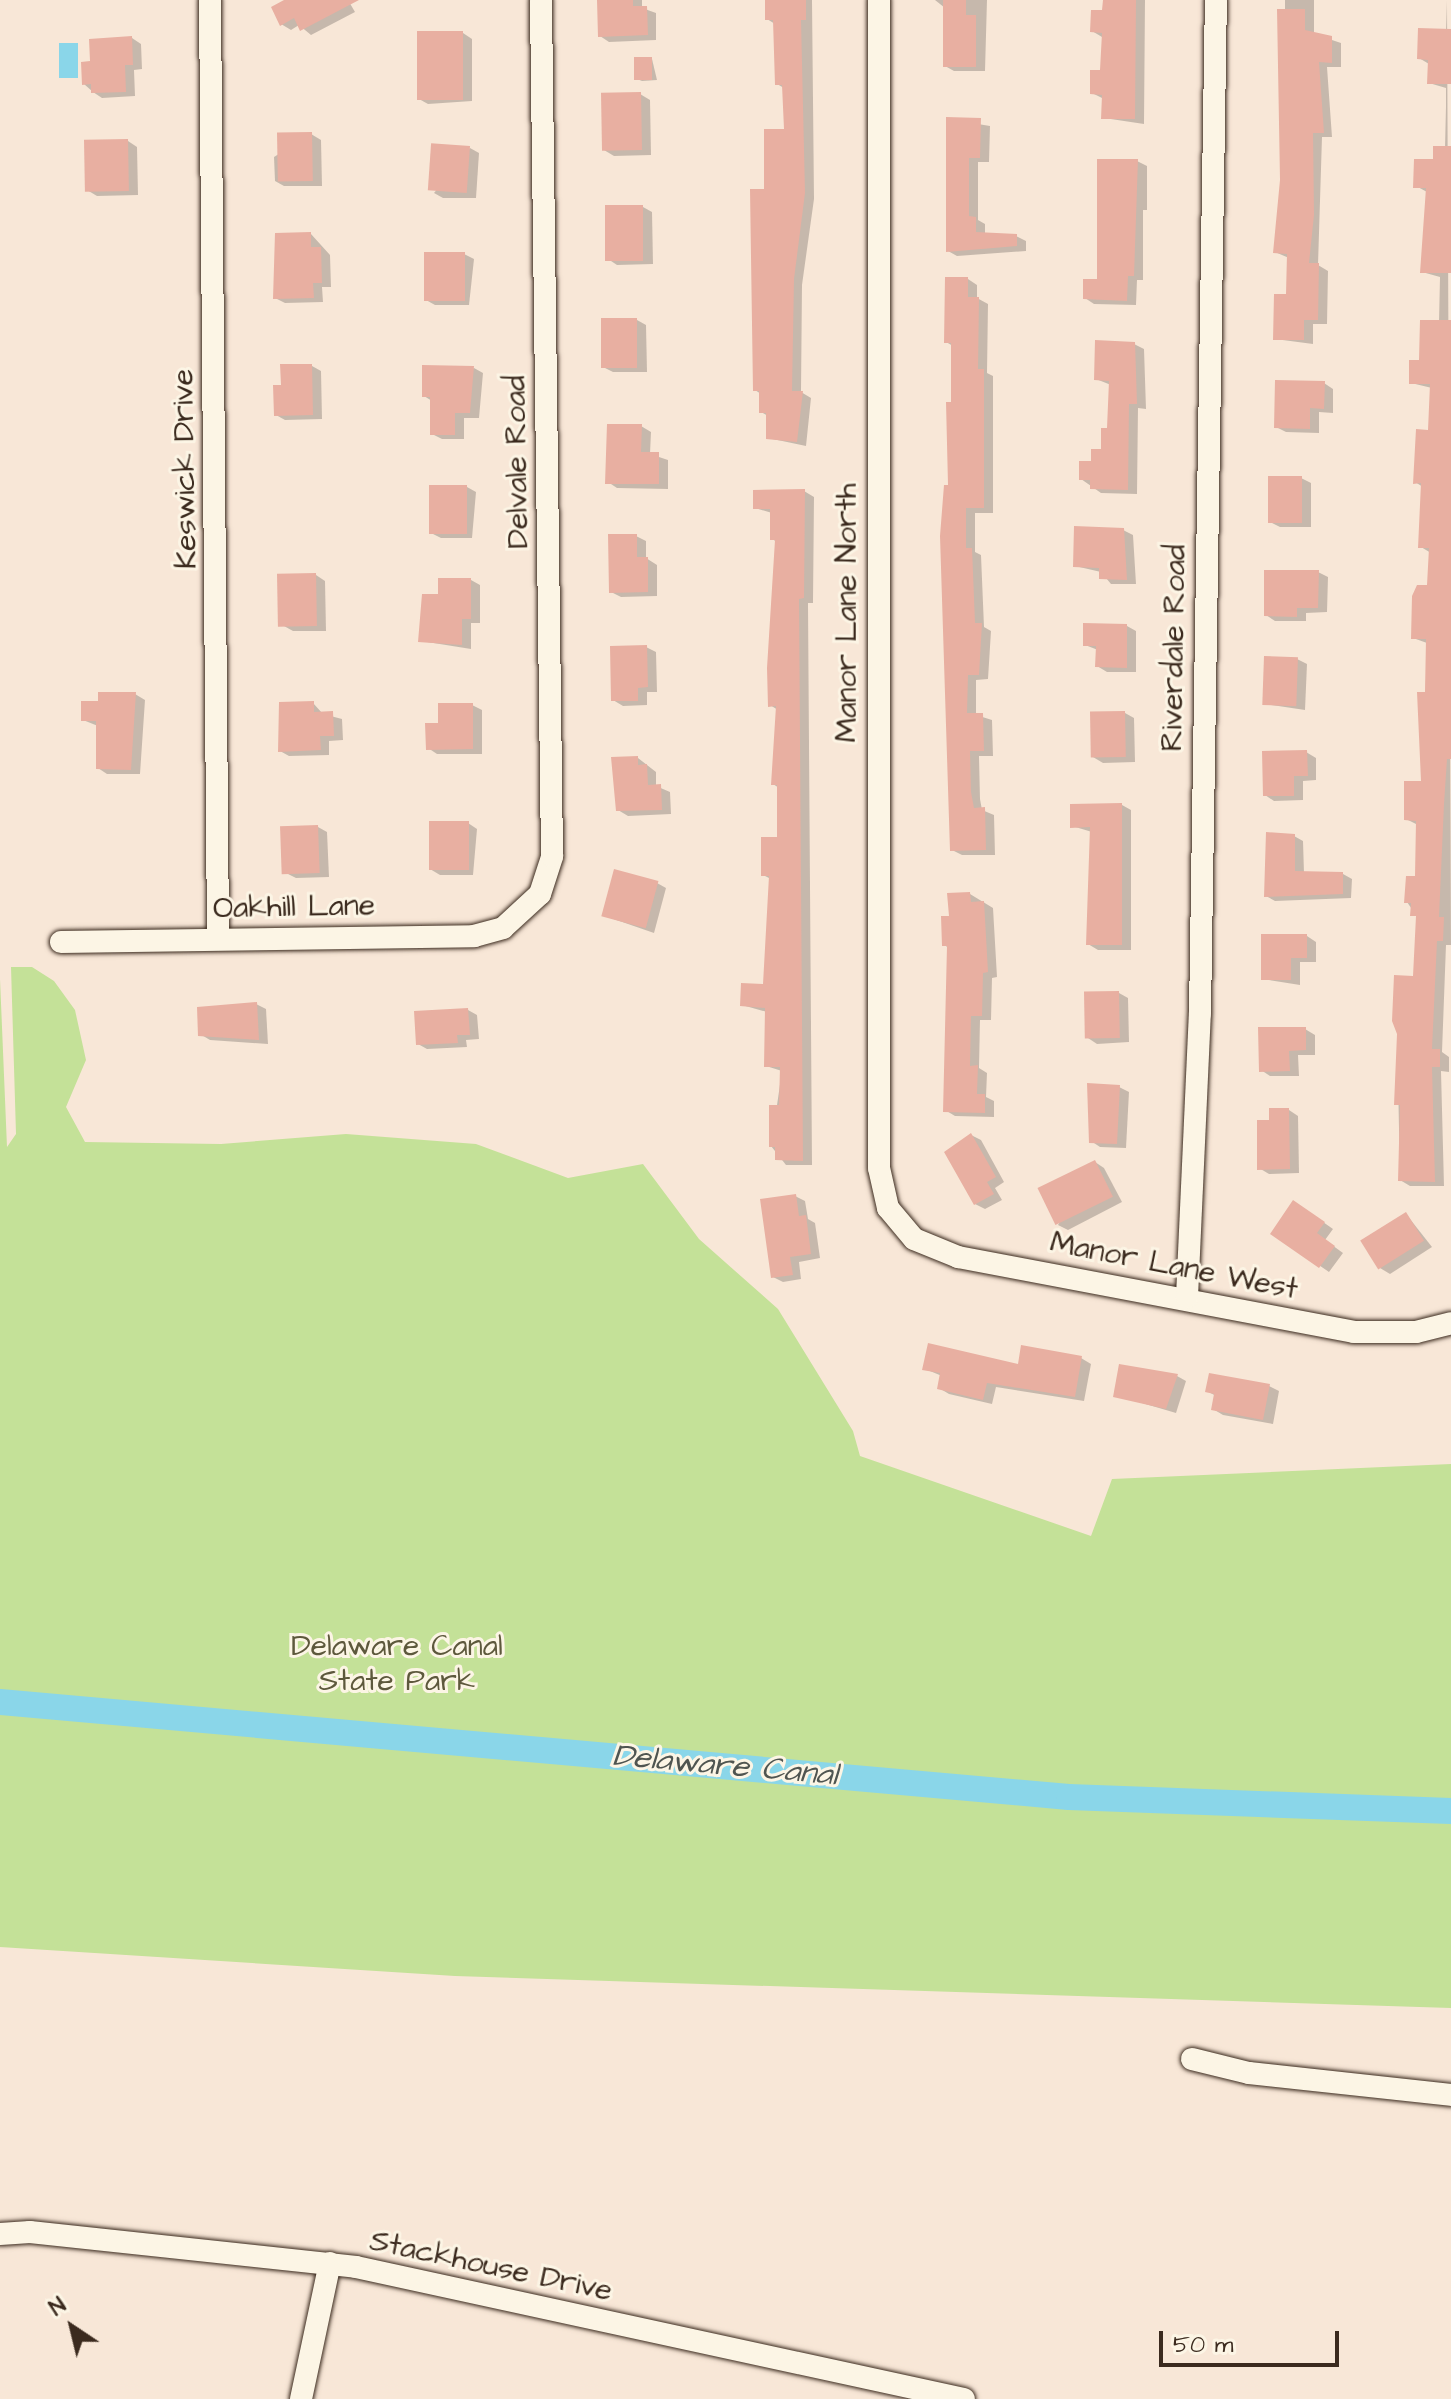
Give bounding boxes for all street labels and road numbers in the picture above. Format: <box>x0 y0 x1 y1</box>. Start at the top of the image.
street label: Keswick Drive <box>165 369 205 569</box>
street label: Delvale Road <box>497 375 537 549</box>
street label: Manor Lane North <box>829 483 865 743</box>
street label: Riverdale Road <box>1154 544 1194 752</box>
street label: Oakhill Lane <box>213 888 375 926</box>
street label: Manor Lane West <box>1047 1224 1301 1308</box>
street label: Stackhouse Drive <box>367 2223 615 2309</box>

